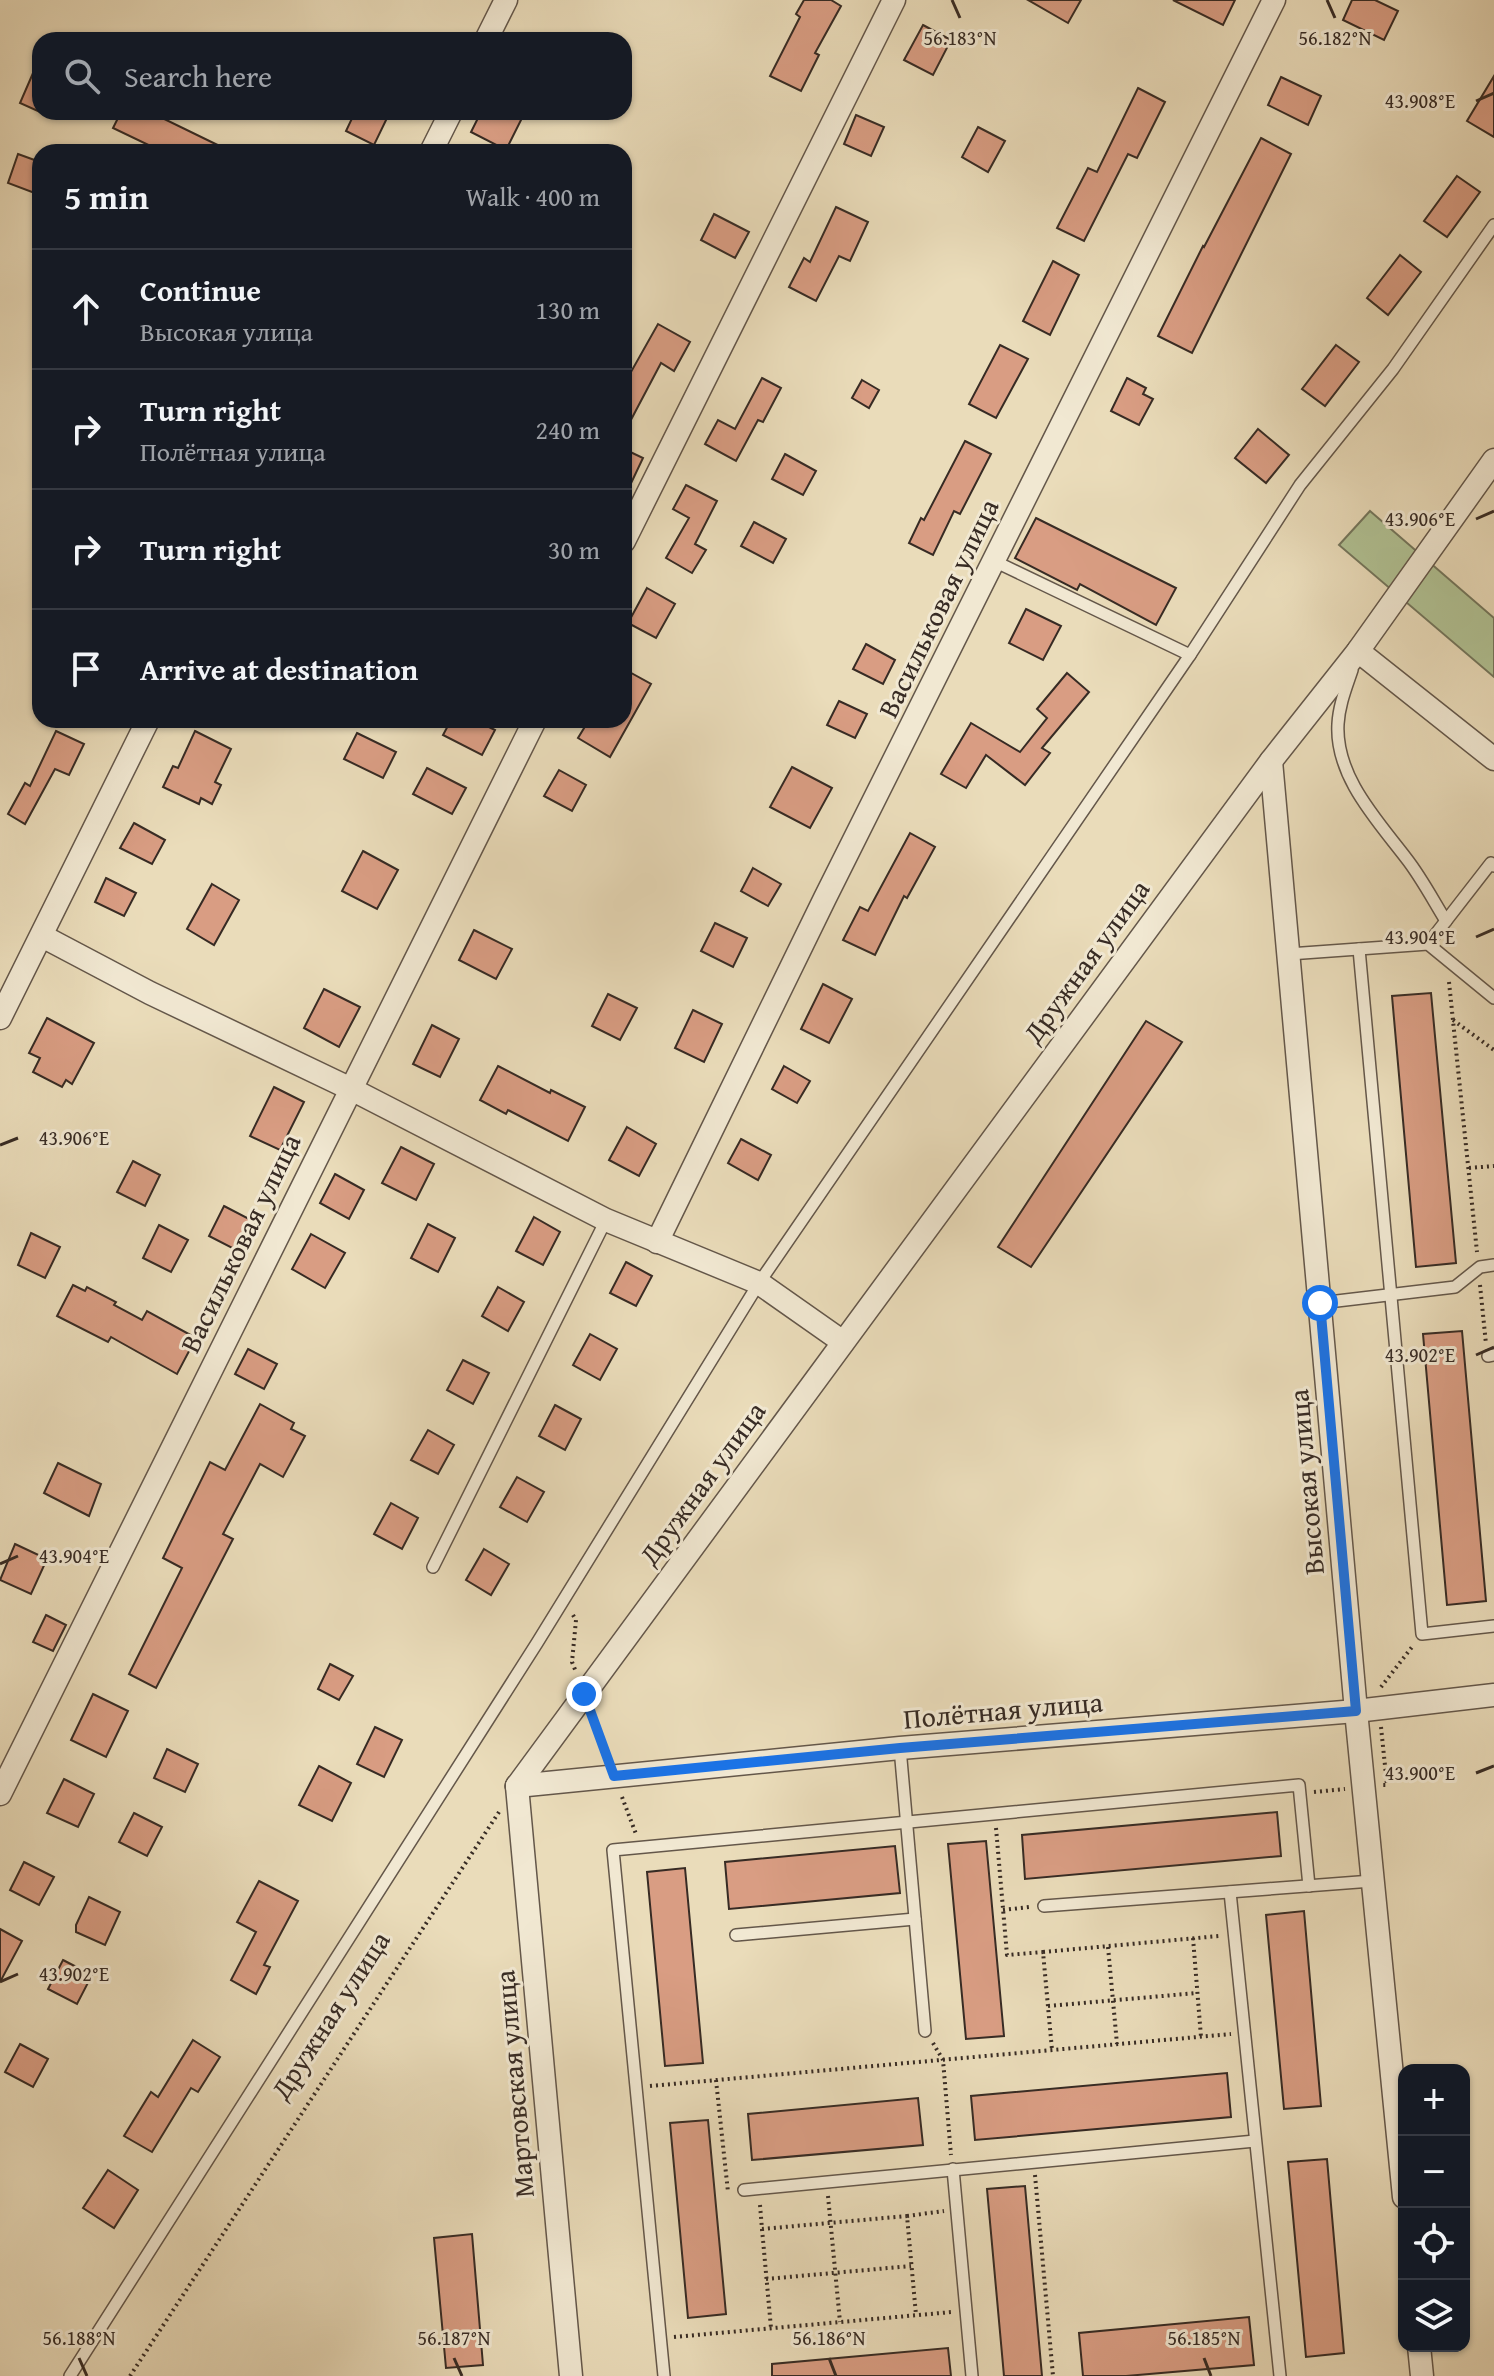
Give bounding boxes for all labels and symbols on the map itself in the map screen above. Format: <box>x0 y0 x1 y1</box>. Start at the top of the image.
text: 56.183°N <box>923 23 997 52</box>
text: 56.182°N <box>1298 23 1372 52</box>
text: 43.908°E <box>1385 86 1455 115</box>
street label: Васильковая улица <box>867 491 1009 724</box>
text: 43.906°E <box>1385 504 1455 533</box>
street label: Дружная улица <box>1012 870 1159 1052</box>
text: 43.904°E <box>1385 922 1455 951</box>
text: 43.906°E <box>39 1123 109 1152</box>
street label: Васильковая улица <box>169 1126 311 1359</box>
route start <box>1302 1285 1338 1321</box>
text: 43.902°E <box>1385 1340 1455 1369</box>
street label: Высокая улица <box>1277 1387 1334 1577</box>
street label: Дружная улица <box>628 1392 775 1574</box>
text: 43.904°E <box>39 1541 109 1570</box>
route end <box>566 1676 602 1712</box>
street label: Полётная улица <box>902 1680 1105 1739</box>
text: 43.900°E <box>1385 1758 1455 1787</box>
street label: Дружная улица <box>259 1922 400 2108</box>
text: 43.902°E <box>39 1959 109 1988</box>
street label: Мартовская улица <box>483 1968 544 2200</box>
text: 56.188°N <box>42 2323 116 2352</box>
text: 56.187°N <box>417 2323 491 2352</box>
text: 56.186°N <box>792 2323 866 2352</box>
text: 56.185°N <box>1167 2323 1241 2352</box>

